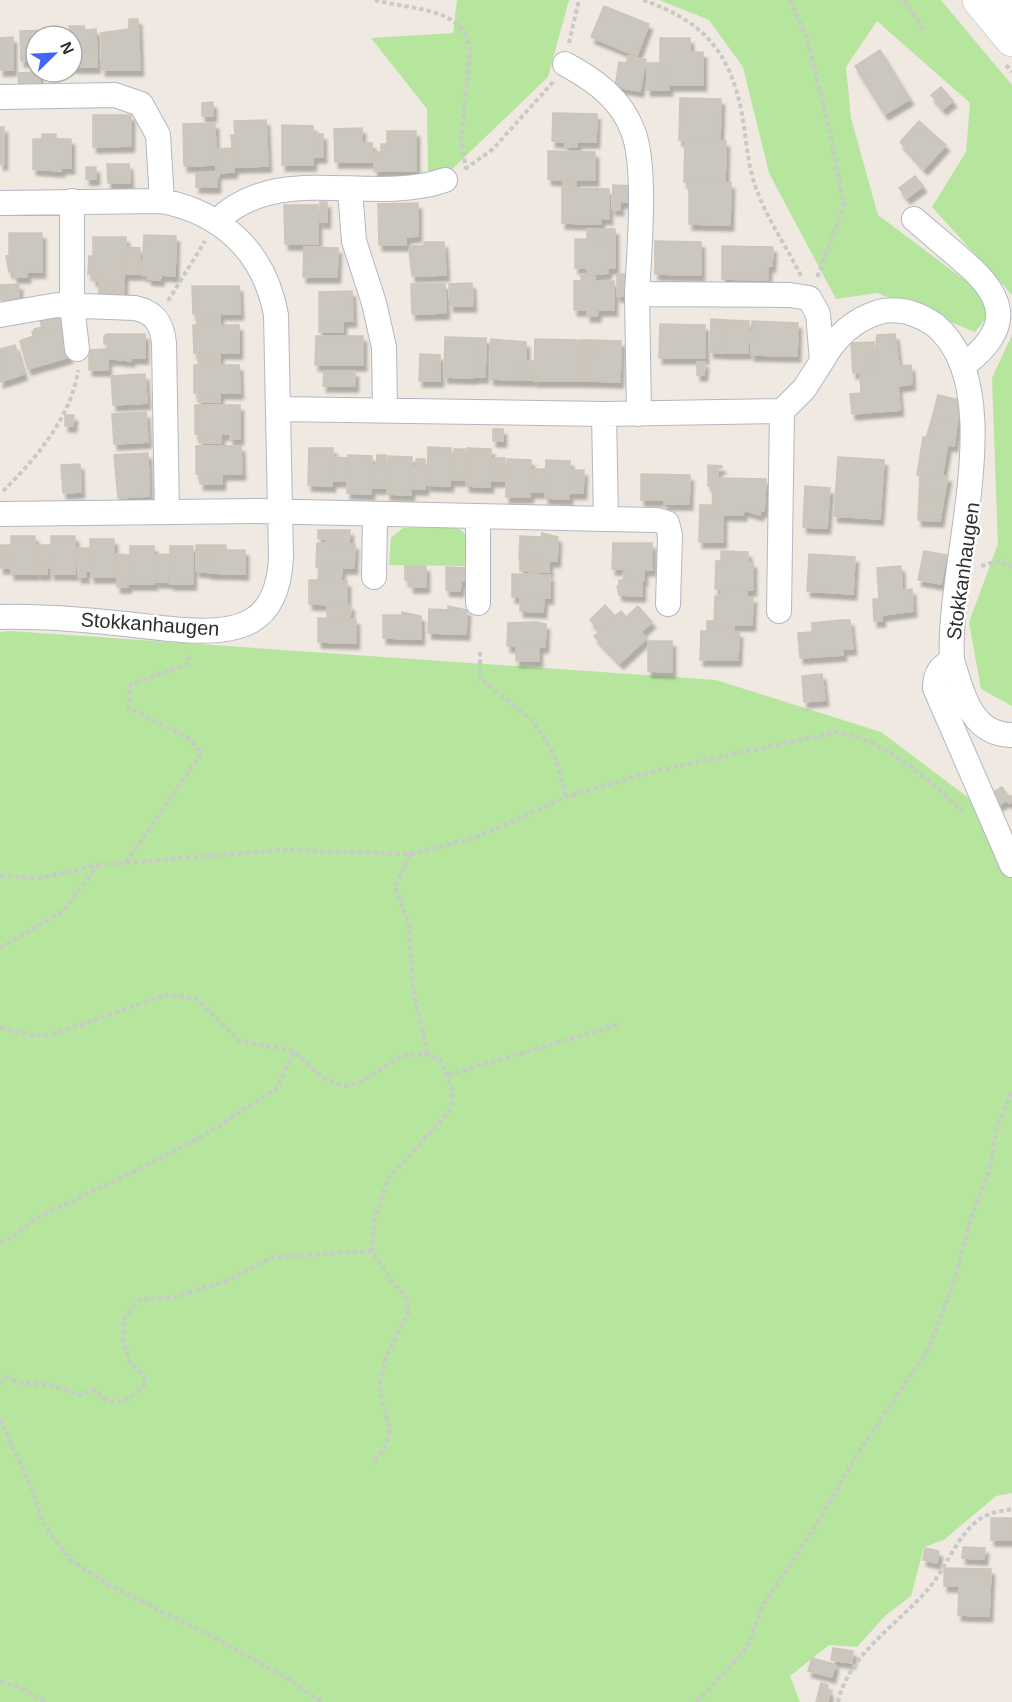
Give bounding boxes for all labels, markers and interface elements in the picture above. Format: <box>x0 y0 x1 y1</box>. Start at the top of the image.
north arrow <box>24 24 84 84</box>
text: N <box>57 39 77 57</box>
street label: Stokkanhaugen <box>942 501 984 641</box>
street label: Stokkanhaugen <box>80 608 220 640</box>

